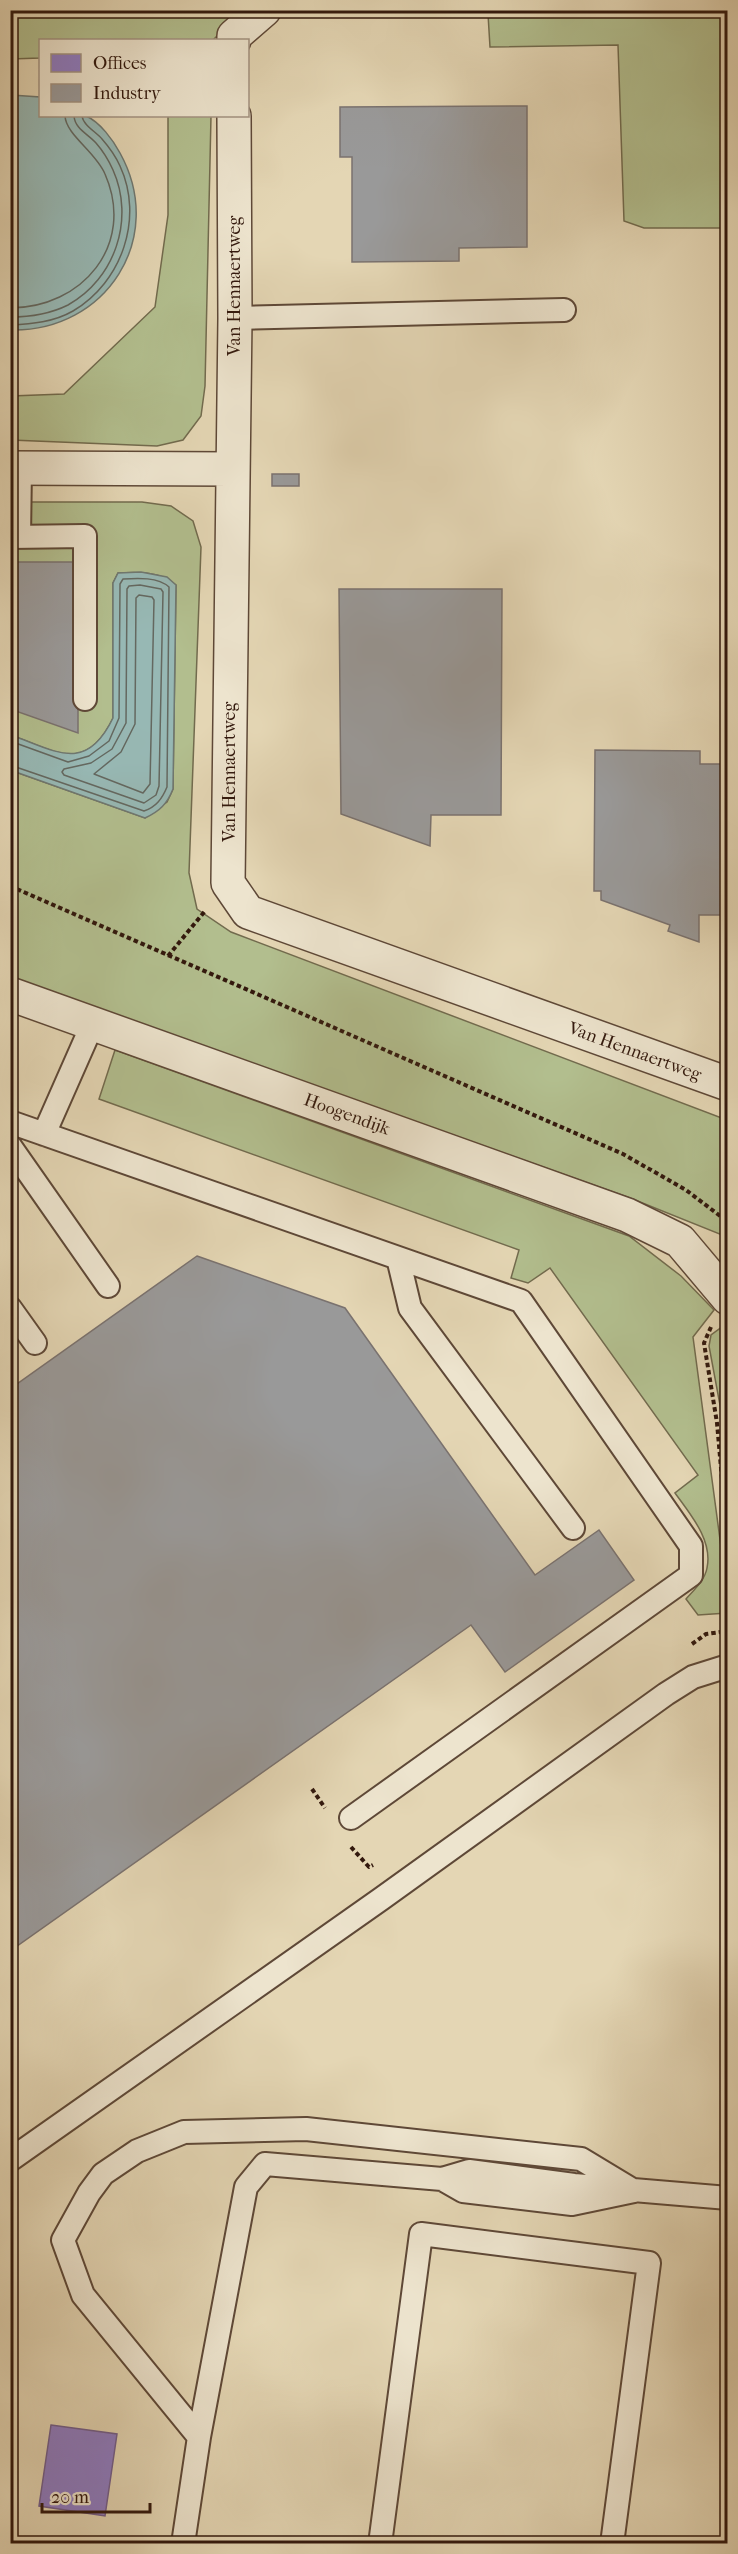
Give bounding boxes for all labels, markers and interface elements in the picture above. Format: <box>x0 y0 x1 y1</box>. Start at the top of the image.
legend <box>39 39 249 117</box>
text: Offices <box>93 53 147 74</box>
text: Industry <box>93 83 162 104</box>
street label: Van Hennaertweg <box>224 216 245 357</box>
street label: Van Hennaertweg <box>219 702 240 843</box>
street label: Van Hennaertweg <box>564 1017 705 1085</box>
street label: Hoogendijk <box>301 1089 393 1140</box>
scale bar <box>42 2476 150 2514</box>
text: 20 m <box>51 2487 89 2508</box>

